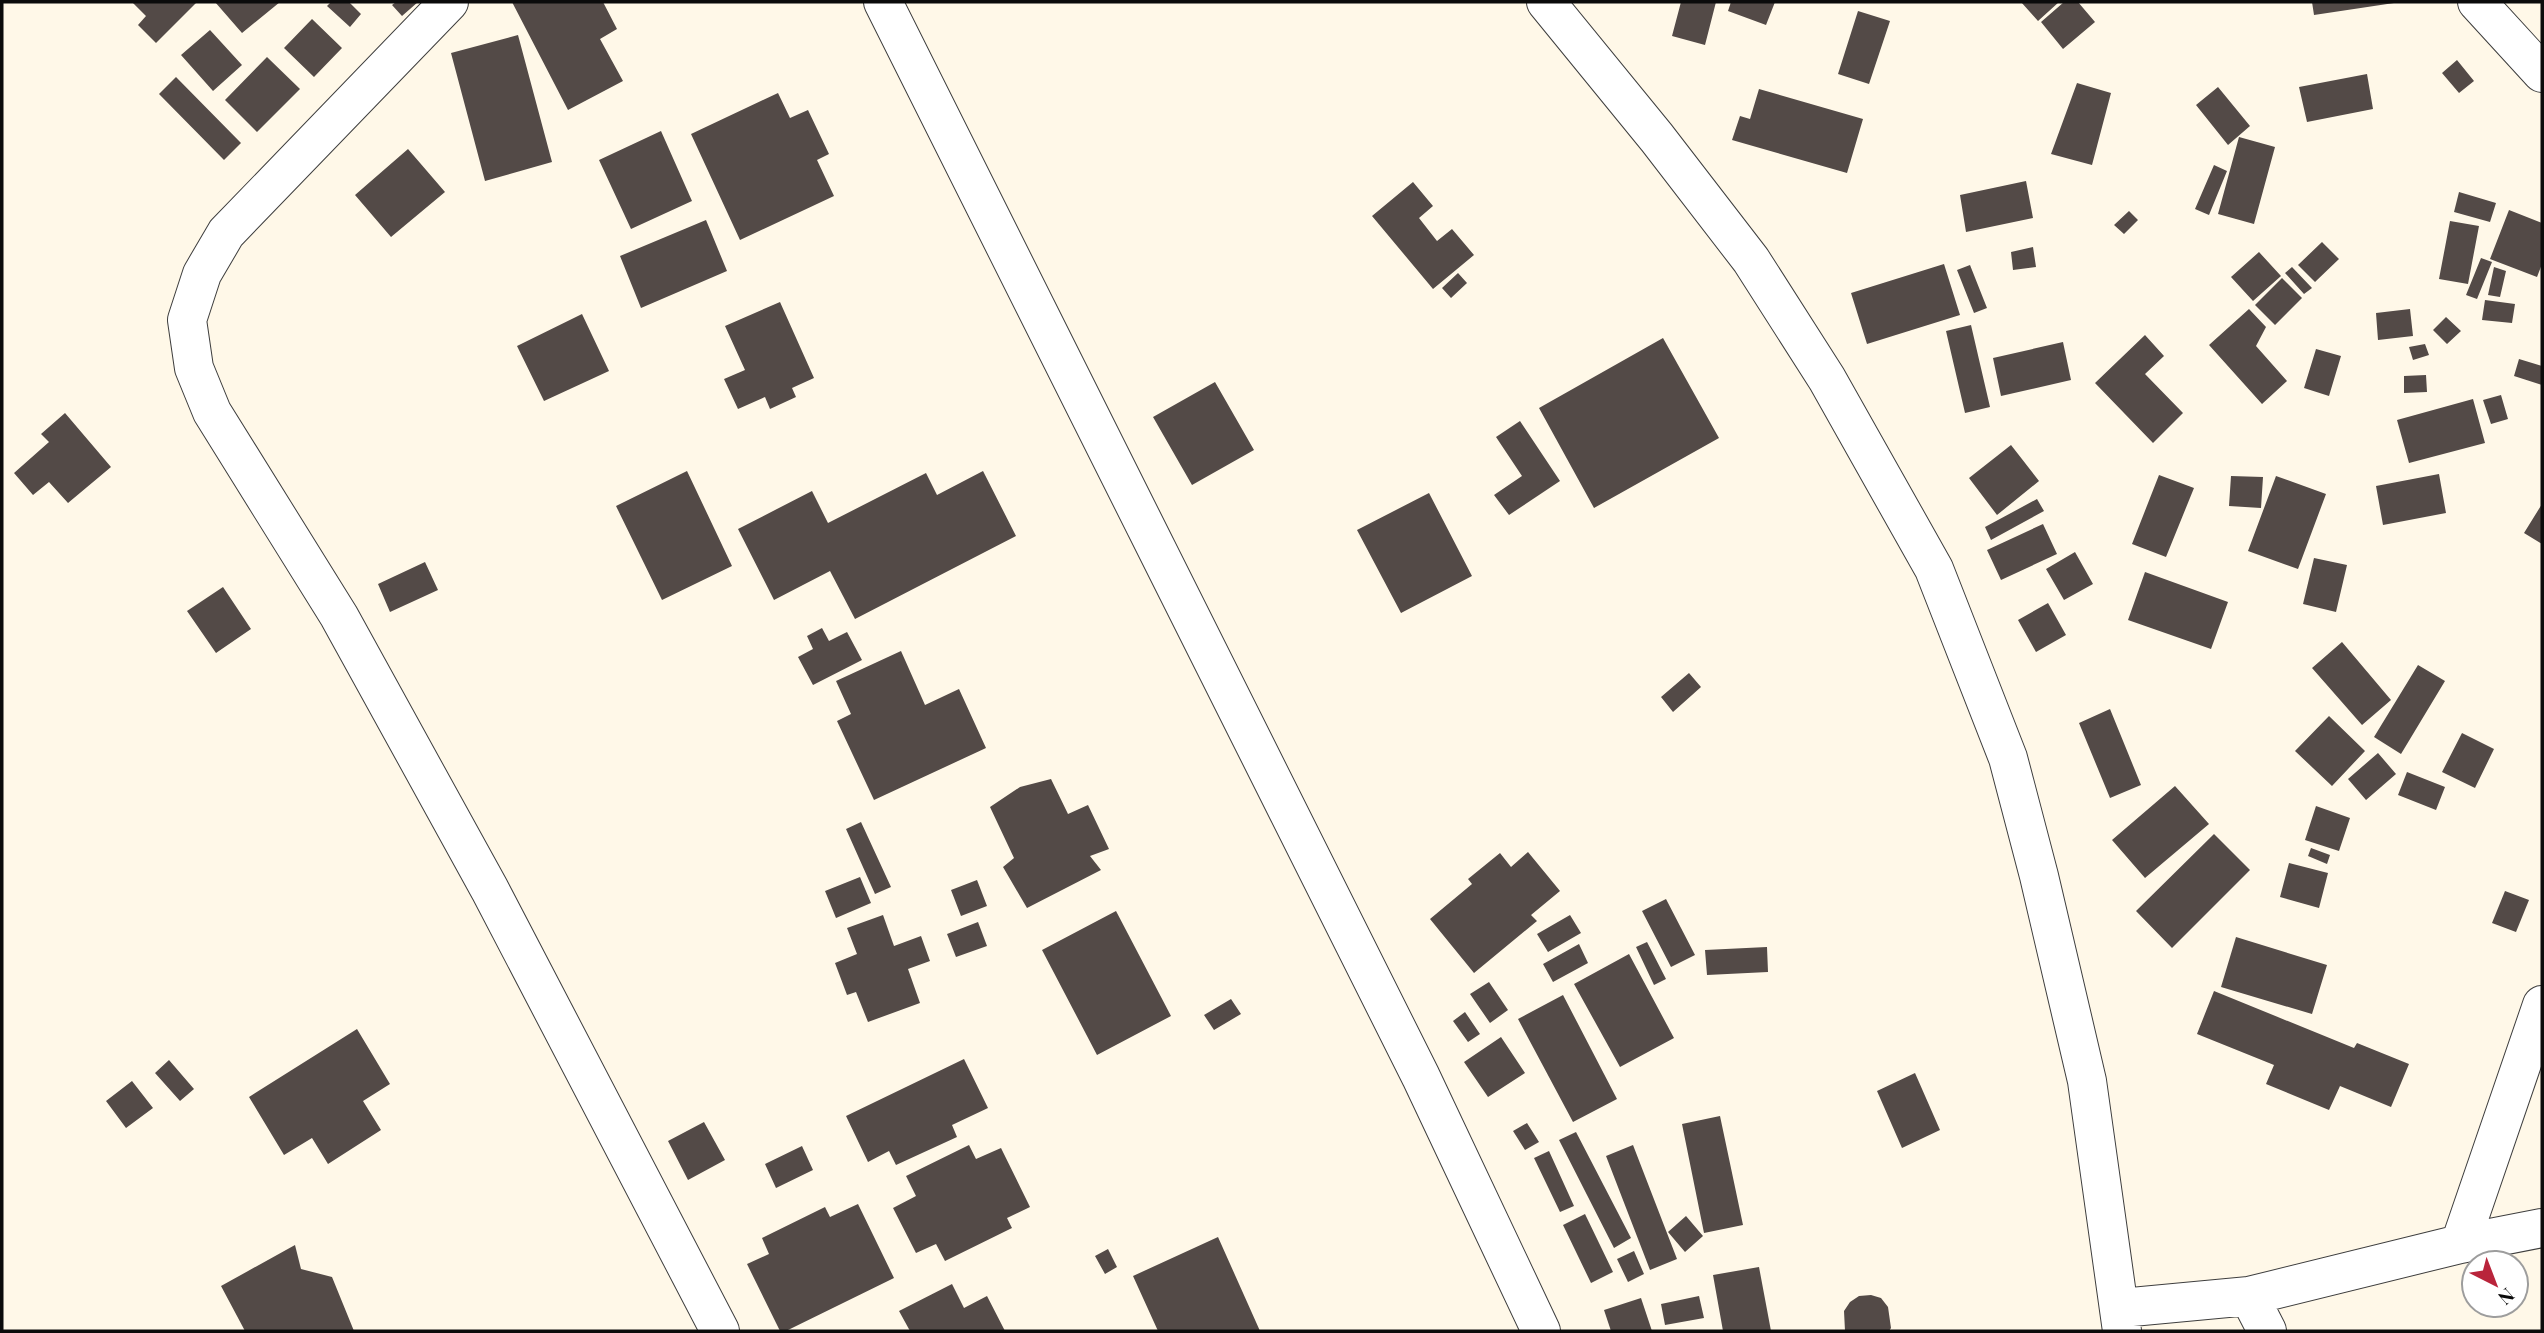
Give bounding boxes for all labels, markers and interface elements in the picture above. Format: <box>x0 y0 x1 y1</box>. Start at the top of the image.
north arrow <box>2460 1249 2530 1319</box>
text: N <box>2493 1283 2521 1312</box>

